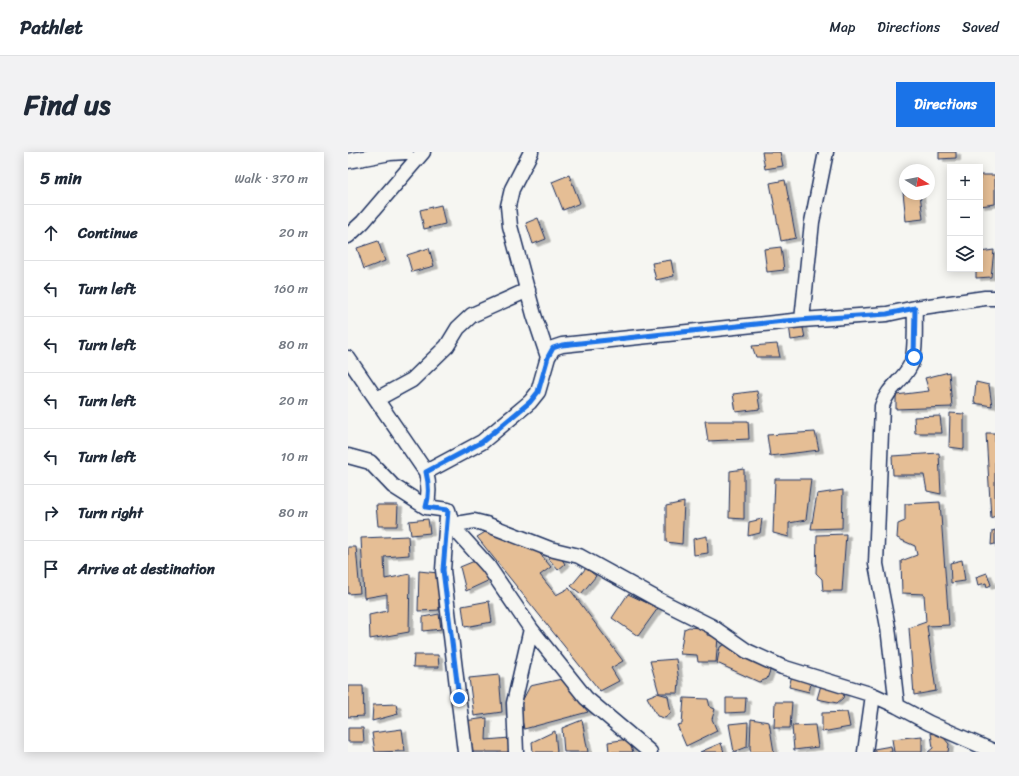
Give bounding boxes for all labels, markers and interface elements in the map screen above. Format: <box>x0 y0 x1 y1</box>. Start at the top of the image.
text: Pathlet <box>20 11 83 44</box>
text: Map <box>829 15 855 40</box>
text: Directions <box>877 15 940 40</box>
text: Saved <box>962 15 999 40</box>
text: Find us <box>24 80 111 129</box>
button: Directions <box>896 82 995 127</box>
text: 5 min <box>40 163 82 193</box>
north arrow <box>899 164 935 200</box>
map controls <box>947 164 983 272</box>
button: + <box>947 164 983 200</box>
text: Walk · 370 m <box>234 167 308 190</box>
button: − <box>947 200 983 236</box>
text: Continue <box>78 220 138 246</box>
text: 20 m <box>279 221 308 244</box>
icon: ahead <box>40 222 62 244</box>
button: layers <box>947 236 983 272</box>
text: Turn left <box>78 276 136 302</box>
text: 160 m <box>273 277 308 300</box>
icon: left <box>40 278 62 300</box>
text: Turn left <box>78 332 136 358</box>
text: 80 m <box>279 333 308 356</box>
icon: left <box>40 334 62 356</box>
route start <box>905 348 923 366</box>
text: Turn left <box>78 388 136 414</box>
text: 20 m <box>279 389 308 412</box>
icon: left <box>40 390 62 412</box>
text: Turn left <box>78 444 136 470</box>
text: 10 m <box>281 445 308 468</box>
icon: left <box>40 446 62 468</box>
text: Turn right <box>78 500 143 526</box>
text: 80 m <box>279 501 308 524</box>
icon: right <box>40 502 62 524</box>
text: Arrive at destination <box>78 556 215 582</box>
icon: arrive <box>40 558 62 580</box>
route end <box>450 689 468 707</box>

